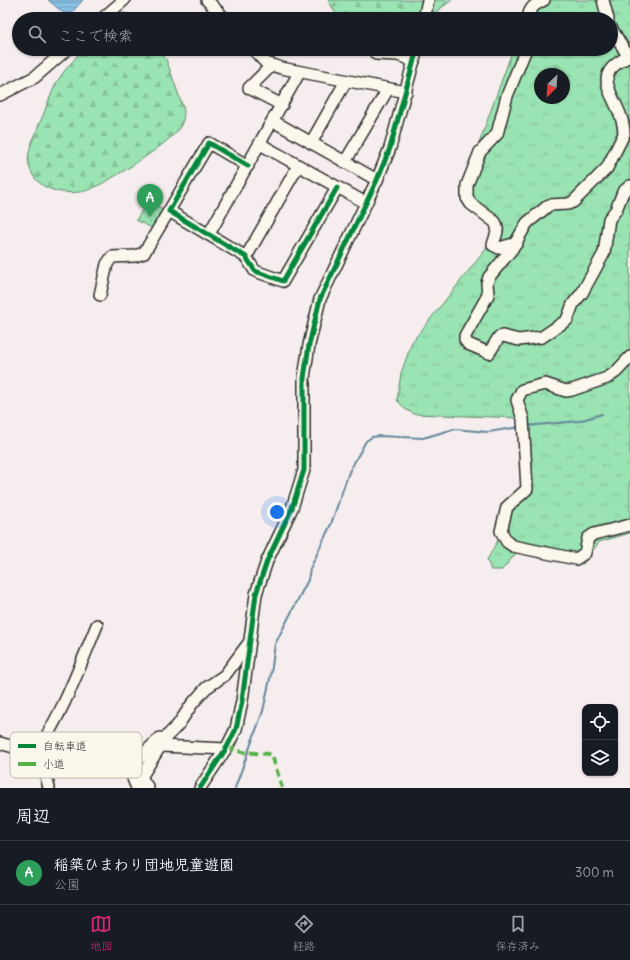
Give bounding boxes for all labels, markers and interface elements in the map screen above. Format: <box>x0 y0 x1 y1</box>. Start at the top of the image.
search box <box>12 12 618 56</box>
icon: search <box>26 23 48 45</box>
text: ここで検索 <box>58 26 133 45</box>
north arrow <box>534 68 570 104</box>
pin: A <box>137 184 163 217</box>
your location <box>267 502 287 522</box>
map controls <box>582 704 618 776</box>
button: locate <box>582 704 618 740</box>
legend <box>10 732 142 778</box>
text: 自転車道 <box>43 739 87 753</box>
button: layers <box>582 740 618 776</box>
text: 小道 <box>43 757 65 771</box>
text: 周辺 <box>16 805 50 827</box>
text: 稲築ひまわり団地児童遊園 <box>54 855 234 874</box>
text: A <box>25 864 33 881</box>
text: 300 m <box>575 864 614 881</box>
text: 公園 <box>54 876 80 893</box>
tab: 地図 <box>90 913 112 953</box>
tab: 経路 <box>293 913 315 953</box>
tab: 保存済み <box>496 913 540 953</box>

